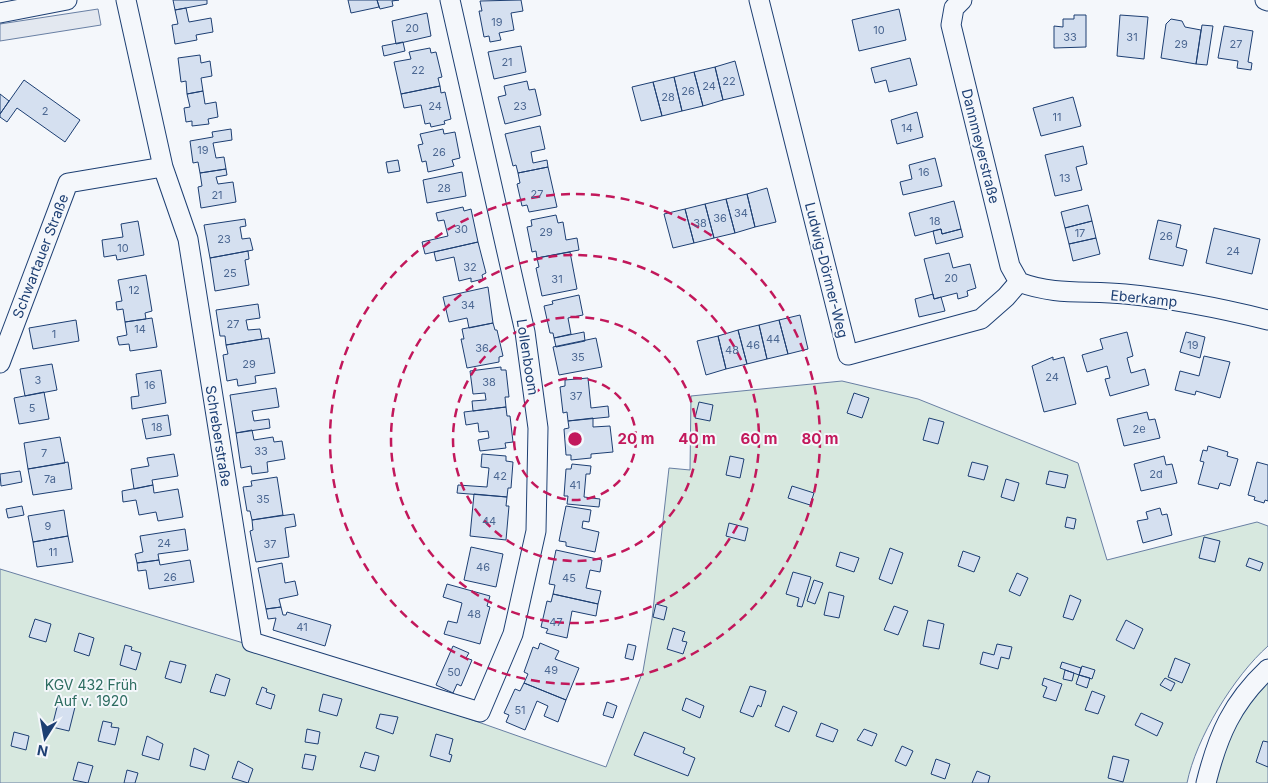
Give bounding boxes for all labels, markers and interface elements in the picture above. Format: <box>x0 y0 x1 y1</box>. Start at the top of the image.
house number: 19 <box>491 15 503 29</box>
house number: 20 <box>405 21 419 35</box>
house number: 10 <box>873 23 885 37</box>
house number: 33 <box>1063 30 1077 44</box>
house number: 31 <box>1126 30 1138 44</box>
house number: 29 <box>1174 37 1188 51</box>
house number: 27 <box>1230 37 1242 51</box>
house number: 21 <box>501 55 513 69</box>
house number: 22 <box>411 63 425 77</box>
house number: 22 <box>722 74 736 88</box>
house number: 24 <box>702 79 716 93</box>
house number: 26 <box>681 84 695 98</box>
street label: Dannmeyerstraße <box>959 87 1003 205</box>
house number: 28 <box>661 90 675 104</box>
house number: 24 <box>428 99 442 113</box>
house number: 23 <box>513 99 527 113</box>
house number: 2 <box>42 104 48 118</box>
house number: 11 <box>1053 110 1061 124</box>
house number: 14 <box>901 121 913 135</box>
house number: 19 <box>197 143 209 157</box>
house number: 26 <box>432 145 446 159</box>
house number: 16 <box>918 165 930 179</box>
house number: 13 <box>1059 171 1071 185</box>
house number: 28 <box>437 181 451 195</box>
house number: 27 <box>531 187 543 201</box>
house number: 21 <box>211 188 223 202</box>
street label: Schwartauer Straße <box>8 191 72 321</box>
street label: Ludwig-Dörmer-Weg <box>802 200 852 340</box>
house number: 34 <box>734 206 748 220</box>
house number: 36 <box>713 211 727 225</box>
house number: 18 <box>929 214 941 228</box>
house number: 38 <box>693 216 707 230</box>
house number: 30 <box>454 222 468 236</box>
house number: 29 <box>539 225 553 239</box>
house number: 17 <box>1075 226 1085 240</box>
house number: 26 <box>1159 229 1173 243</box>
house number: 23 <box>217 232 231 246</box>
house number: 10 <box>117 241 129 255</box>
house number: 24 <box>1226 244 1240 258</box>
house number: 32 <box>463 260 477 274</box>
house number: 25 <box>223 266 237 280</box>
house number: 20 <box>944 271 958 285</box>
house number: 31 <box>551 272 563 286</box>
house number: 12 <box>128 283 140 297</box>
street label: Eberkamp <box>1110 286 1178 310</box>
house number: 34 <box>461 298 475 312</box>
house number: 27 <box>227 317 239 331</box>
street label: Lollenboom <box>514 318 542 396</box>
house number: 14 <box>134 322 146 336</box>
house number: 1 <box>52 327 56 341</box>
house number: 44 <box>766 332 780 346</box>
house number: 46 <box>746 338 760 352</box>
house number: 19 <box>1187 338 1199 352</box>
house number: 36 <box>475 341 489 355</box>
house number: 48 <box>725 343 739 357</box>
house number: 35 <box>571 350 585 364</box>
house number: 29 <box>242 357 256 371</box>
house number: 24 <box>1045 370 1059 384</box>
house number: 3 <box>35 373 42 387</box>
house number: 38 <box>482 375 496 389</box>
house number: 16 <box>144 378 156 392</box>
street label: Schreberstraße <box>203 384 235 488</box>
house number: 37 <box>569 389 583 403</box>
house number: 5 <box>29 401 36 415</box>
house number: 18 <box>151 420 163 434</box>
house number: 2e <box>1132 422 1146 436</box>
text: 20 m <box>618 429 654 448</box>
text: 40 m <box>678 429 716 448</box>
text: 60 m <box>740 429 778 448</box>
text: 80 m <box>801 429 839 448</box>
centre of rings <box>566 430 584 448</box>
house number: 33 <box>254 444 268 458</box>
house number: 7 <box>41 446 47 460</box>
house number: 2d <box>1149 467 1163 481</box>
house number: 42 <box>493 469 507 483</box>
house number: 7a <box>44 472 56 486</box>
house number: 41 <box>569 478 581 492</box>
house number: 35 <box>256 492 270 506</box>
house number: 44 <box>482 514 496 528</box>
house number: 9 <box>45 519 52 533</box>
house number: 24 <box>157 536 171 550</box>
house number: 37 <box>263 537 277 551</box>
house number: 11 <box>49 545 57 559</box>
house number: 46 <box>476 560 490 574</box>
house number: 26 <box>163 570 177 584</box>
house number: 45 <box>562 571 576 585</box>
house number: 48 <box>467 607 481 621</box>
house number: 47 <box>549 615 563 629</box>
house number: 41 <box>296 620 308 634</box>
house number: 49 <box>544 663 558 677</box>
house number: 50 <box>447 665 461 679</box>
park label: KGV 432 Früh Auf v. 1920 <box>45 676 137 709</box>
house number: 51 <box>514 703 526 717</box>
north arrow <box>20 713 70 763</box>
text: N <box>36 742 49 761</box>

